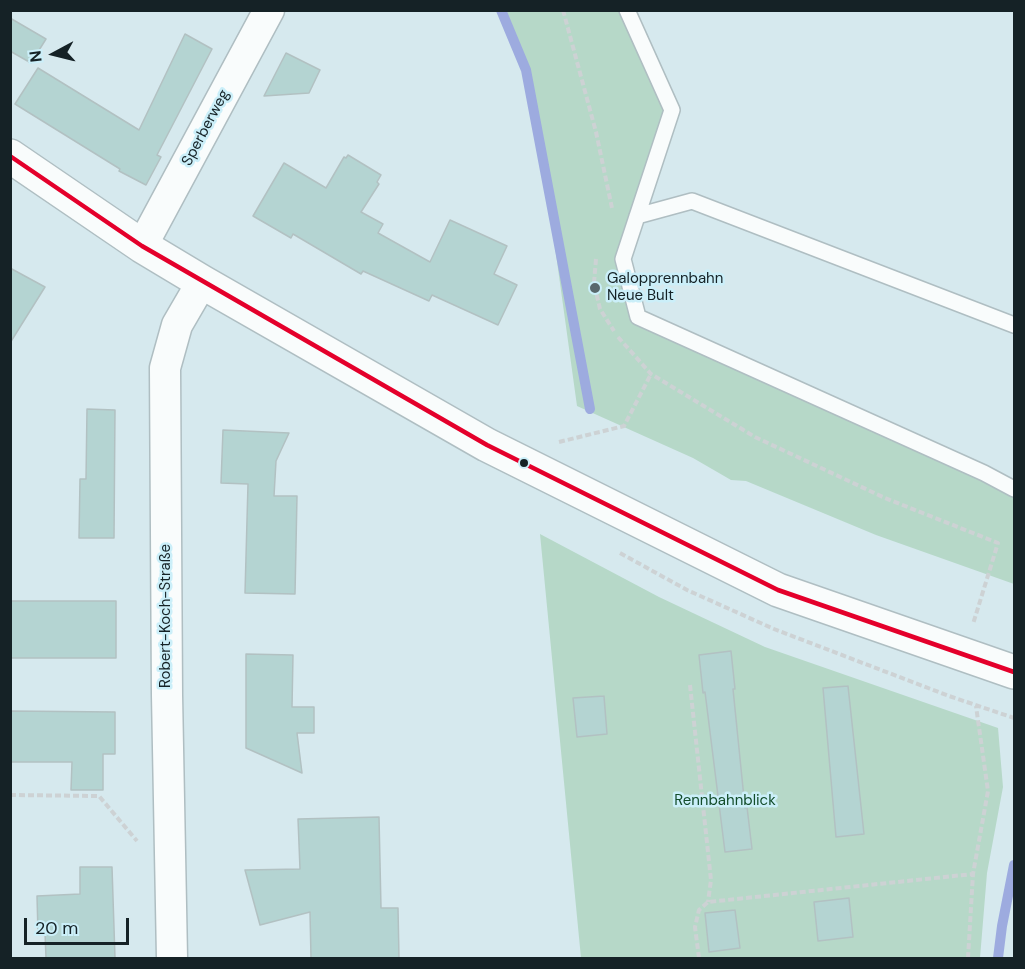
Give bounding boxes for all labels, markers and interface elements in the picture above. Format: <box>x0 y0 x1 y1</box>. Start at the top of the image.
north arrow <box>24 24 84 84</box>
text: N <box>25 49 47 63</box>
street label: Sperberweg <box>178 87 234 169</box>
place label: Galopprennbahn Neue Bult <box>607 270 723 305</box>
marker: Galopprennbahn Neue Bult <box>588 281 602 295</box>
unlabelled marker <box>518 457 530 469</box>
street label: Robert-Koch-Straße <box>157 544 175 688</box>
park label: Rennbahnblick <box>674 792 776 810</box>
scale bar <box>27 906 132 944</box>
text: 20 m <box>35 916 78 940</box>

